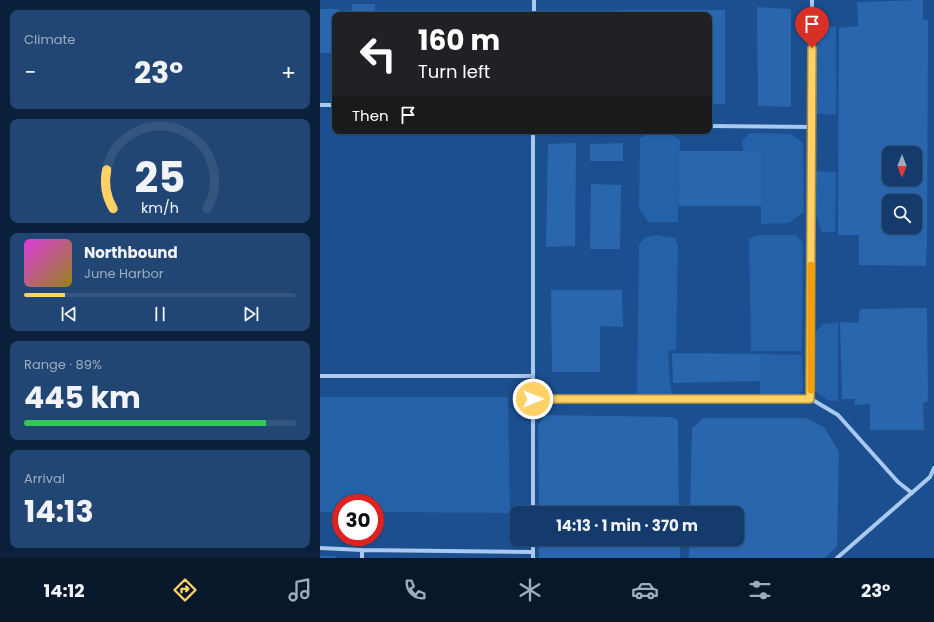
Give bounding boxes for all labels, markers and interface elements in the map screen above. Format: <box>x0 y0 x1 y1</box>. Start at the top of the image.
pin <box>795 7.0 829 48</box>
icon: arrive <box>801 13 823 35</box>
text: 160 m <box>418 21 500 60</box>
icon: left <box>352 28 404 80</box>
text: Climate <box>24 30 75 49</box>
text: 23° <box>134 51 183 94</box>
text: − <box>24 57 36 88</box>
text: + <box>281 57 296 88</box>
text: Turn left <box>418 59 490 84</box>
icon: arrive <box>397 104 419 126</box>
text: Then <box>352 105 389 126</box>
north arrow <box>882 146 922 186</box>
map controls <box>882 146 922 234</box>
text: 25 <box>135 147 185 206</box>
button: search <box>882 194 922 234</box>
text: km/h <box>141 197 179 217</box>
text: Northbound <box>84 242 178 263</box>
text: June Harbor <box>84 264 164 283</box>
icon: previous <box>58 303 80 325</box>
icon: pause <box>149 303 171 325</box>
icon: next <box>240 303 262 325</box>
text: Range · 89% <box>24 355 102 374</box>
text: 445 km <box>24 376 141 419</box>
position arrow <box>512 378 554 420</box>
text: Arrival <box>24 469 65 488</box>
text: 14:13 <box>24 490 94 533</box>
speed limit sign: 30 <box>332 494 384 546</box>
text: 14:13 · 1 min · 370 m <box>556 515 698 536</box>
icon: directions <box>171 576 199 604</box>
icon: music <box>286 576 314 604</box>
icon: phone <box>401 576 429 604</box>
icon: climate <box>516 576 544 604</box>
icon: car <box>631 576 659 604</box>
icon: filters <box>746 576 774 604</box>
text: 14:12 <box>43 578 85 603</box>
text: 23° <box>861 578 890 603</box>

